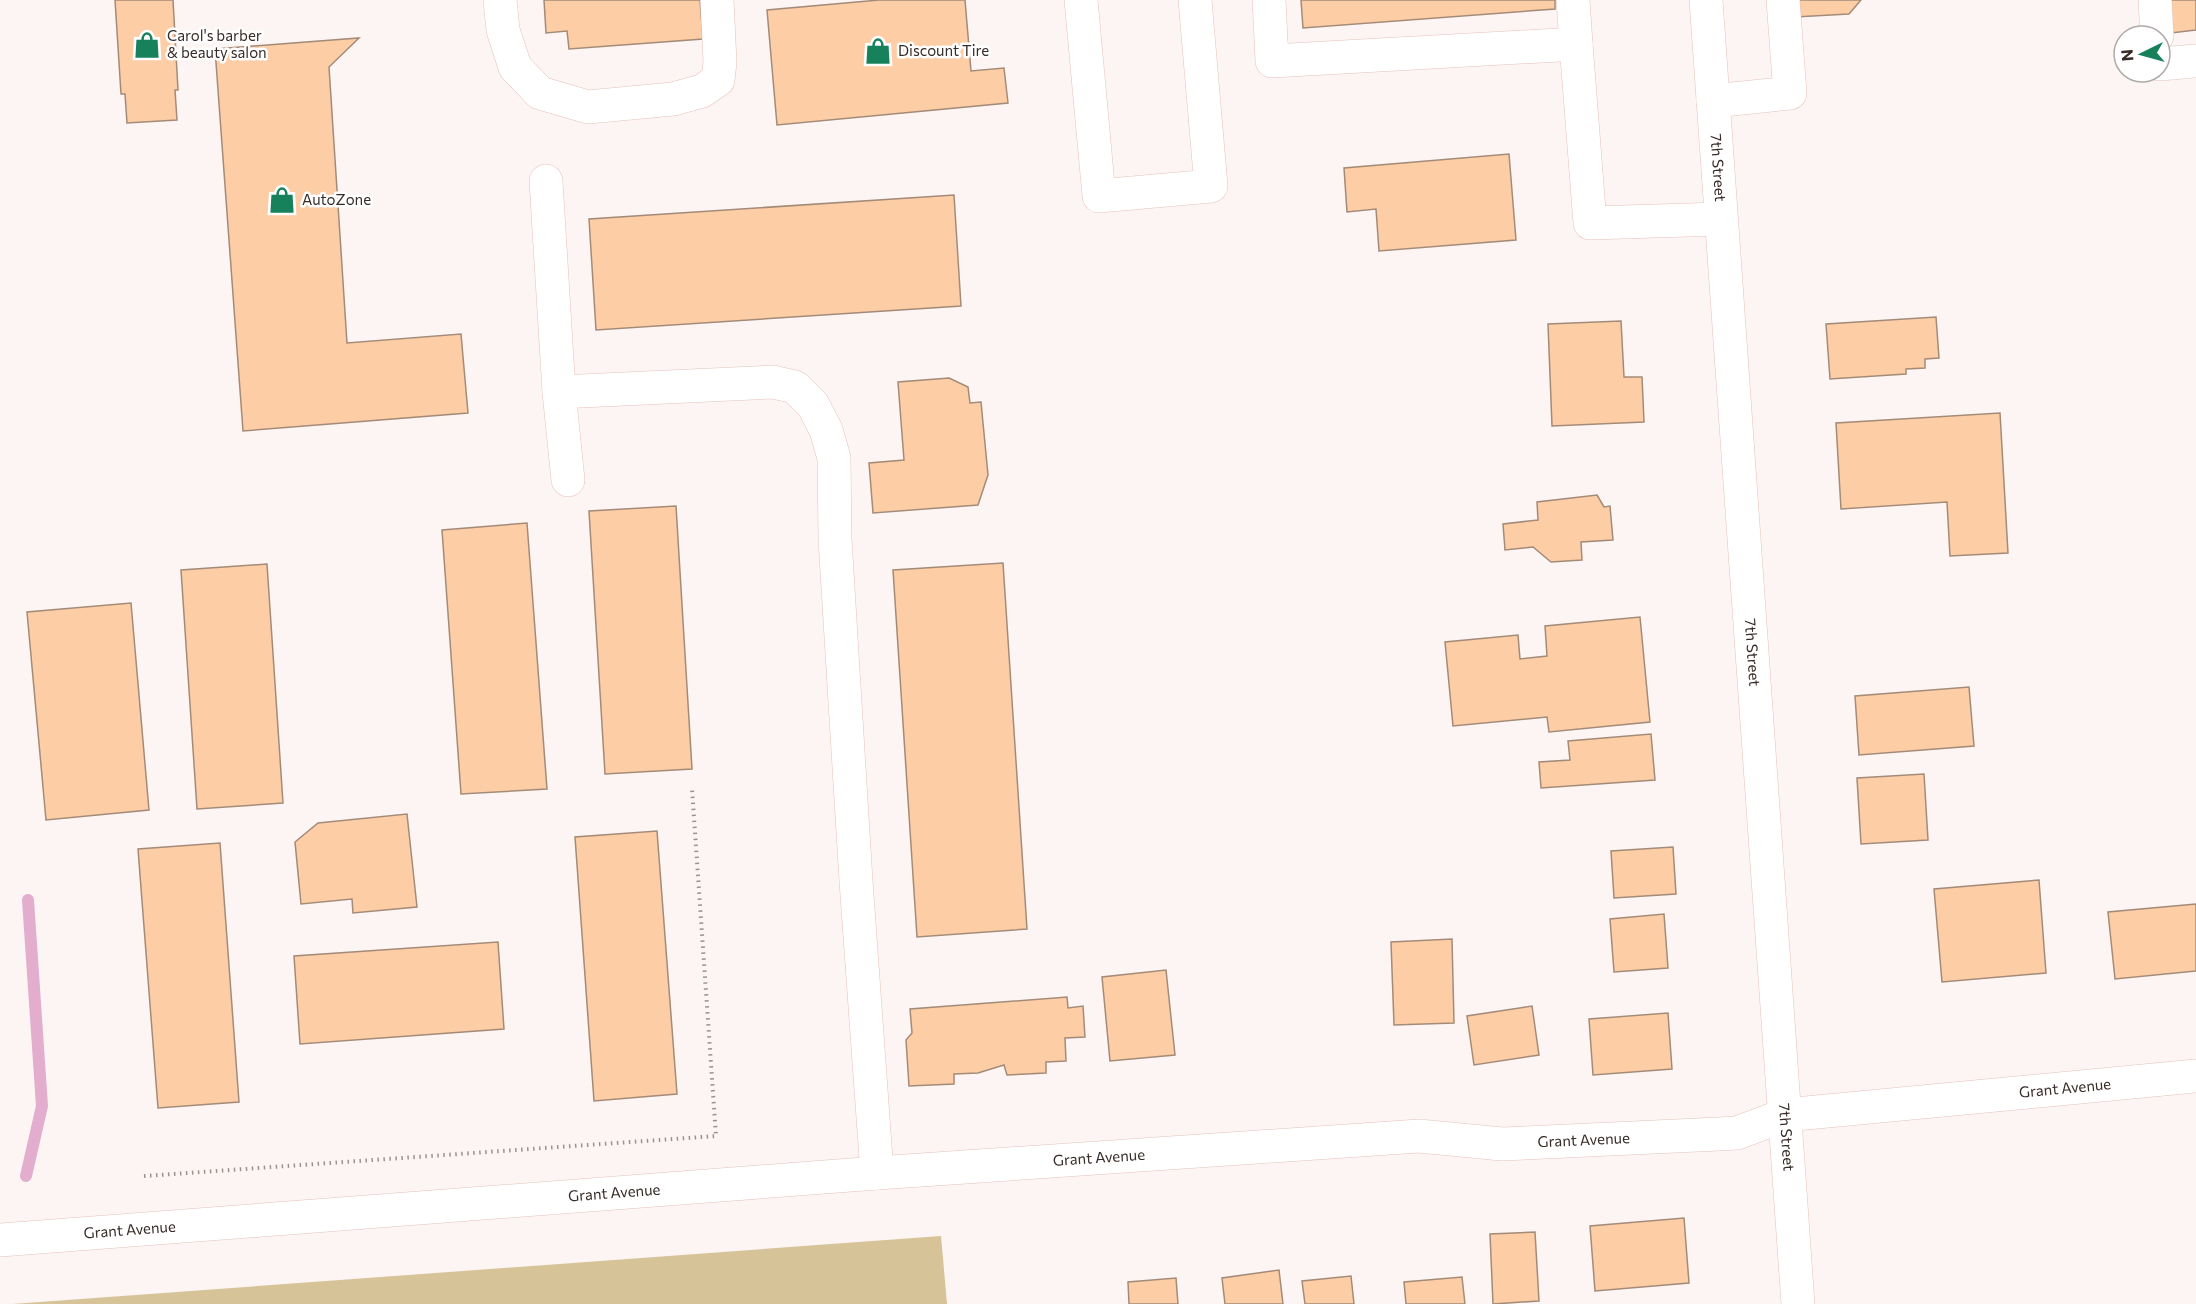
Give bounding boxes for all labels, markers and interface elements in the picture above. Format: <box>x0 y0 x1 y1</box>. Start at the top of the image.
north arrow <box>2112 24 2172 84</box>
place label: Carol's barber & beauty salon <box>167 26 267 61</box>
shop icon: Carol's barber & beauty salon <box>132 30 162 60</box>
shop icon: Discount Tire <box>863 36 893 66</box>
place label: Discount Tire <box>898 41 989 59</box>
text: N <box>2117 49 2137 62</box>
street label: 7th Street <box>1707 133 1730 202</box>
shop icon: AutoZone <box>267 185 297 215</box>
place label: AutoZone <box>302 190 371 208</box>
street label: 7th Street <box>1742 618 1764 687</box>
street label: Grant Avenue <box>2018 1074 2112 1101</box>
street label: 7th Street <box>1776 1103 1799 1172</box>
street label: Grant Avenue <box>1537 1128 1630 1150</box>
street label: Grant Avenue <box>1052 1145 1146 1169</box>
street label: Grant Avenue <box>567 1180 661 1205</box>
street label: Grant Avenue <box>83 1217 176 1242</box>

